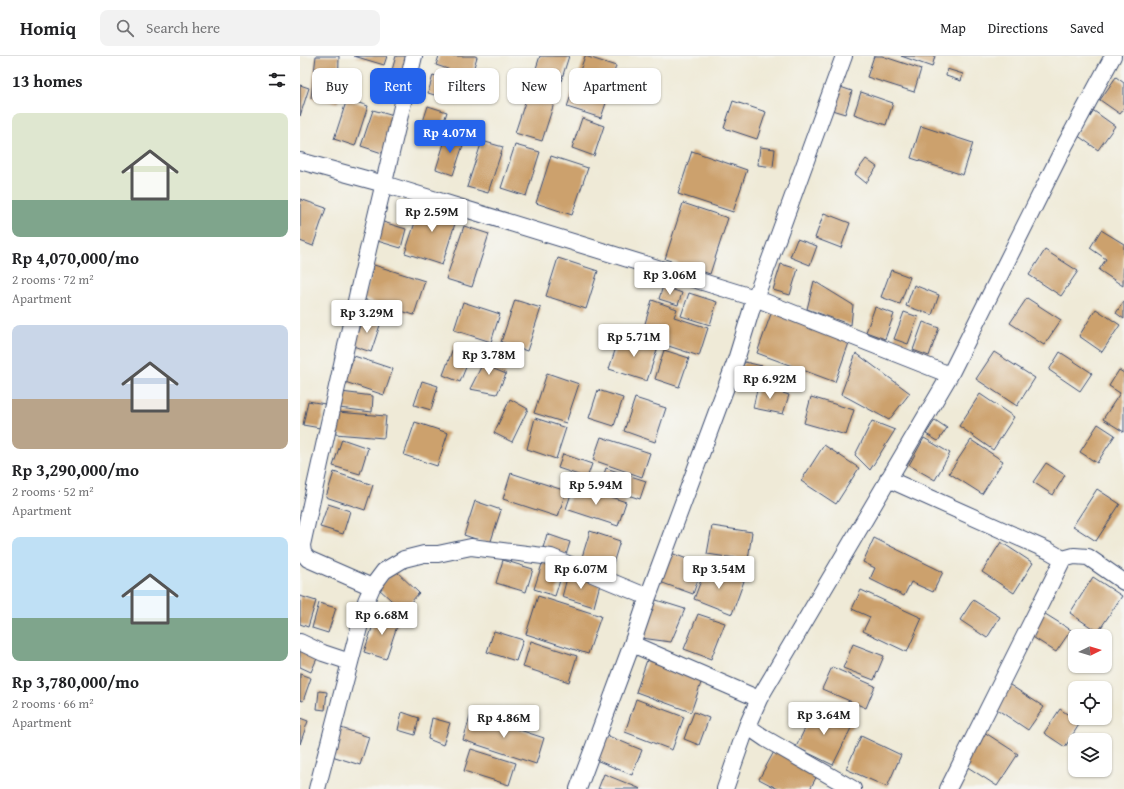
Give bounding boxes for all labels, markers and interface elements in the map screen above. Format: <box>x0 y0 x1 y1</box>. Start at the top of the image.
search box <box>100 10 380 46</box>
text: Homiq <box>20 14 76 42</box>
icon: search <box>114 17 136 39</box>
text: Search here <box>146 17 220 38</box>
text: Map <box>940 18 966 38</box>
text: Directions <box>988 18 1048 38</box>
text: Saved <box>1070 18 1104 38</box>
text: 13 homes <box>12 68 83 93</box>
chip: Buy <box>312 68 362 104</box>
chip: Rent <box>370 68 426 104</box>
chip: Filters <box>434 68 499 104</box>
chip: New <box>507 68 561 104</box>
chip: Apartment <box>569 68 661 104</box>
icon: filters <box>266 69 288 91</box>
pin: Rp 4.07M <box>409 120 491 154</box>
text: Rp 4.07M <box>423 123 477 142</box>
icon: home <box>114 139 186 211</box>
pin: Rp 2.59M <box>391 199 473 233</box>
text: Rp 2.59M <box>405 202 459 221</box>
text: Rp 4,070,000/mo <box>12 245 139 270</box>
pin: Rp 3.06M <box>629 262 711 296</box>
text: Rp 3.06M <box>643 265 697 284</box>
text: 2 rooms · 72 m² <box>12 270 94 289</box>
text: Apartment <box>12 289 72 308</box>
pin: Rp 3.29M <box>326 300 408 334</box>
text: Rp 3.29M <box>340 303 394 322</box>
pin: Rp 5.71M <box>593 324 675 358</box>
text: Rp 5.71M <box>607 327 661 346</box>
pin: Rp 3.78M <box>448 342 530 376</box>
text: Rp 3.78M <box>462 345 516 364</box>
icon: home <box>114 351 186 423</box>
pin: Rp 6.92M <box>729 366 811 400</box>
text: Rp 6.92M <box>743 369 797 388</box>
text: Rp 3,290,000/mo <box>12 457 139 482</box>
pin: Rp 5.94M <box>555 472 637 506</box>
text: Rp 5.94M <box>569 475 623 494</box>
text: 2 rooms · 52 m² <box>12 482 94 501</box>
text: Apartment <box>12 501 72 520</box>
pin: Rp 6.07M <box>540 556 622 590</box>
pin: Rp 3.54M <box>678 556 760 590</box>
text: Rp 6.07M <box>554 559 608 578</box>
text: Rp 3.54M <box>692 559 746 578</box>
icon: home <box>114 563 186 635</box>
pin: Rp 6.68M <box>341 602 423 636</box>
text: Rp 6.68M <box>355 605 409 624</box>
north arrow <box>1068 629 1112 673</box>
map controls <box>1068 629 1112 777</box>
text: Rp 3,780,000/mo <box>12 669 139 694</box>
button: locate <box>1068 681 1112 725</box>
text: 2 rooms · 66 m² <box>12 694 94 713</box>
pin: Rp 3.64M <box>783 702 865 736</box>
pin: Rp 4.86M <box>463 705 545 739</box>
text: Rp 3.64M <box>797 705 851 724</box>
text: Rp 4.86M <box>477 708 531 727</box>
text: Apartment <box>12 713 72 732</box>
button: layers <box>1068 733 1112 777</box>

